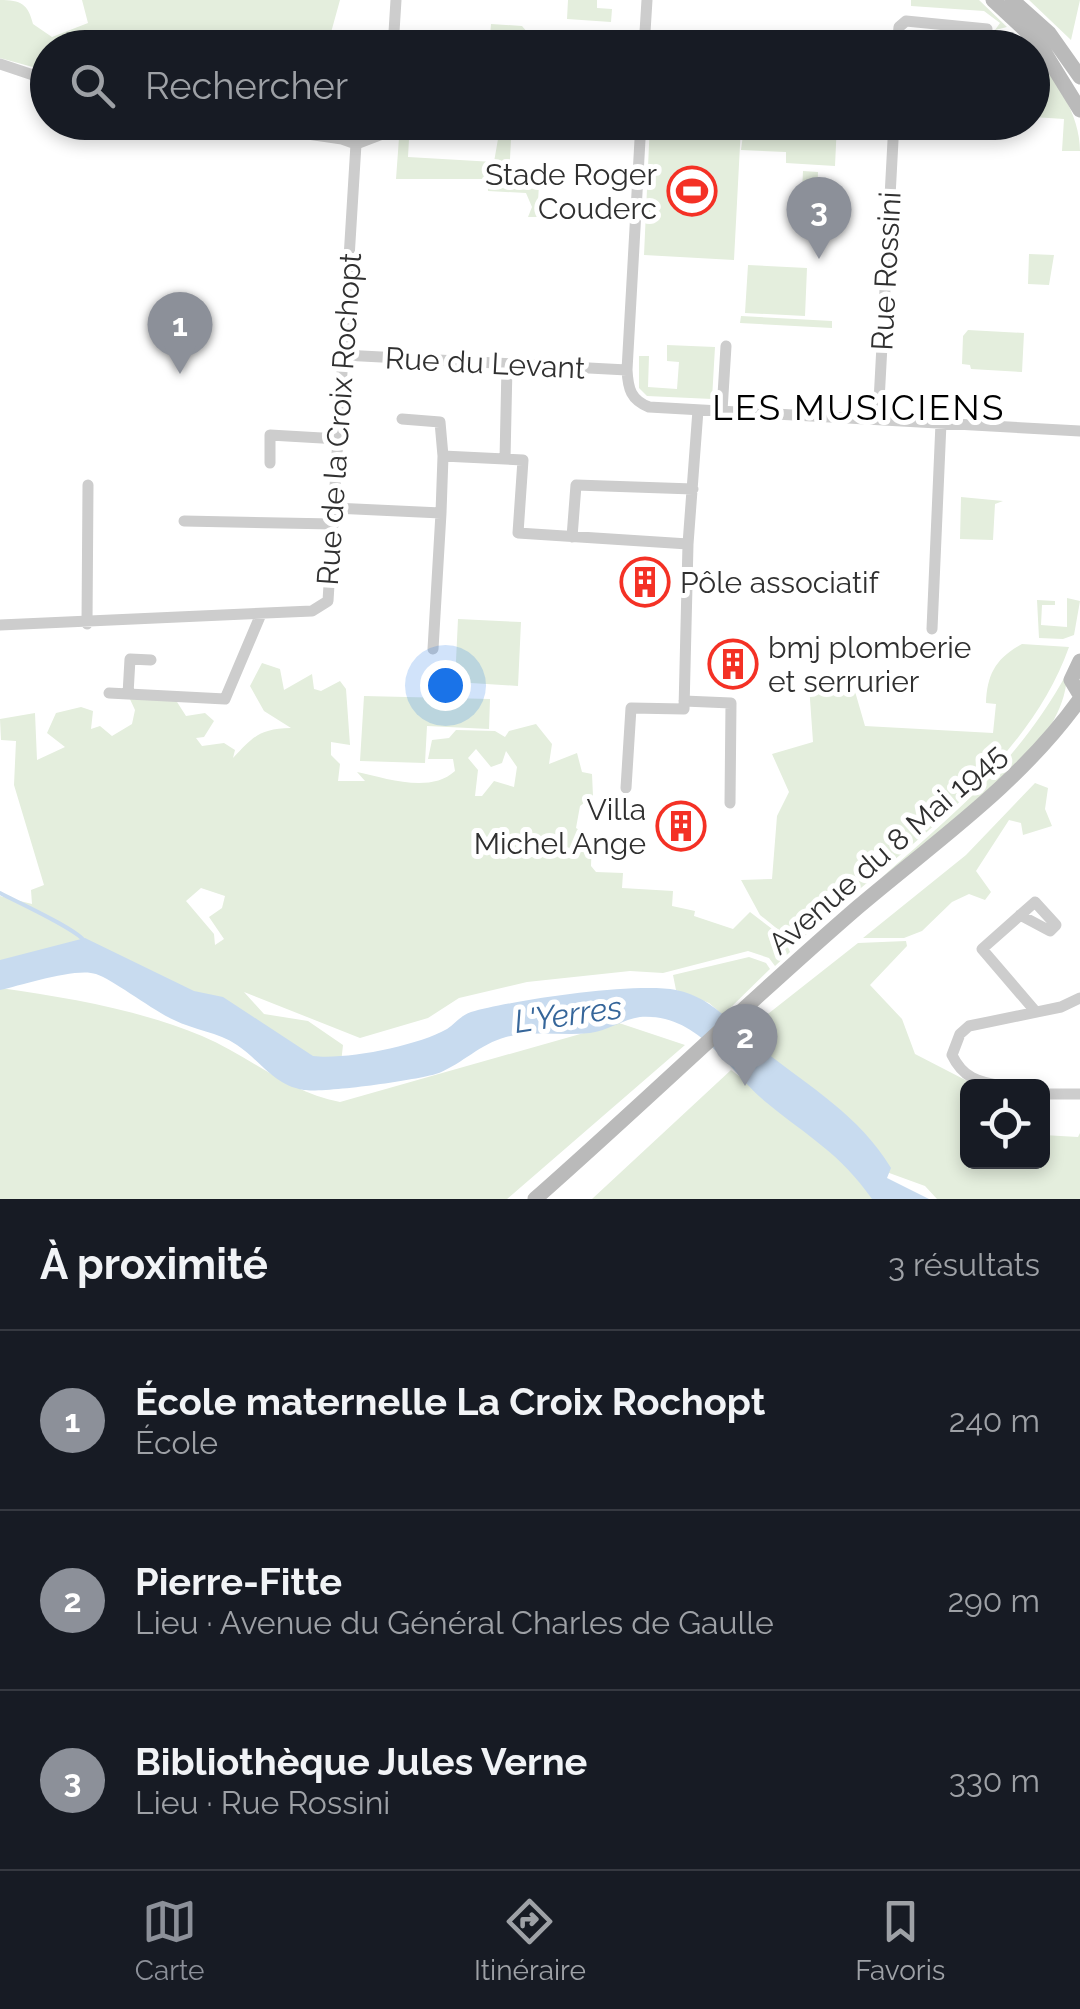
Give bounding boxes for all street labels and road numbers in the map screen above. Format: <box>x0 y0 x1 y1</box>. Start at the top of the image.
street label: Rue Rossini <box>864 191 908 351</box>
street label: Rue de la Croix Rochopt <box>310 251 368 587</box>
street label: Rue du Levant <box>384 340 586 386</box>
street label: Avenue du 8 Mai 1945 <box>761 737 1013 961</box>

